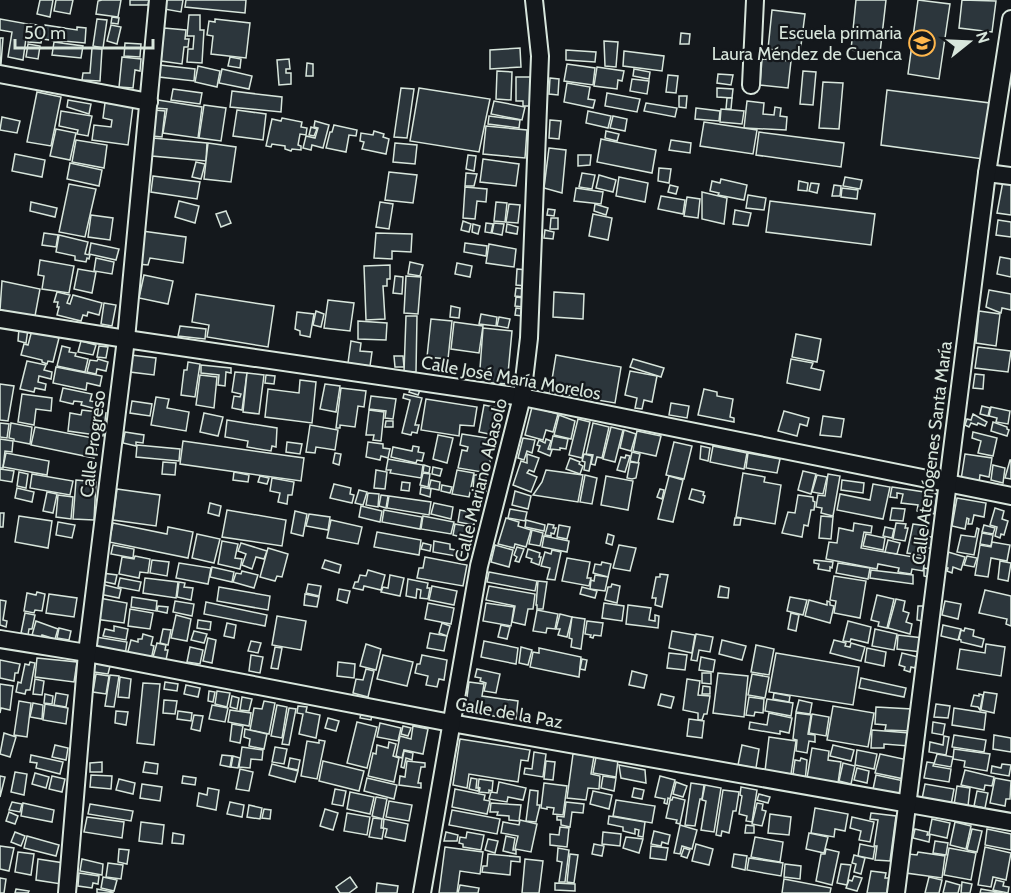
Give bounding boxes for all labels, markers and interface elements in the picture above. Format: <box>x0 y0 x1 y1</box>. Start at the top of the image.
scale bar <box>15 12 153 50</box>
north arrow <box>939 12 999 72</box>
text: 50 m <box>24 22 66 44</box>
place label: Escuela primaria Laura Méndez de Cuenca <box>712 22 902 65</box>
school or university icon: Escuela primaria Laura Méndez de Cuenca <box>907 28 937 58</box>
text: N <box>972 29 994 46</box>
street label: Calle Atenógenes Santa María <box>907 340 957 566</box>
street label: Calle José María Morelos <box>419 351 603 405</box>
street label: Calle Progreso <box>76 389 111 499</box>
street label: Calle Mariano Abasolo <box>450 396 512 564</box>
street label: Calle de la Paz <box>454 693 565 733</box>

